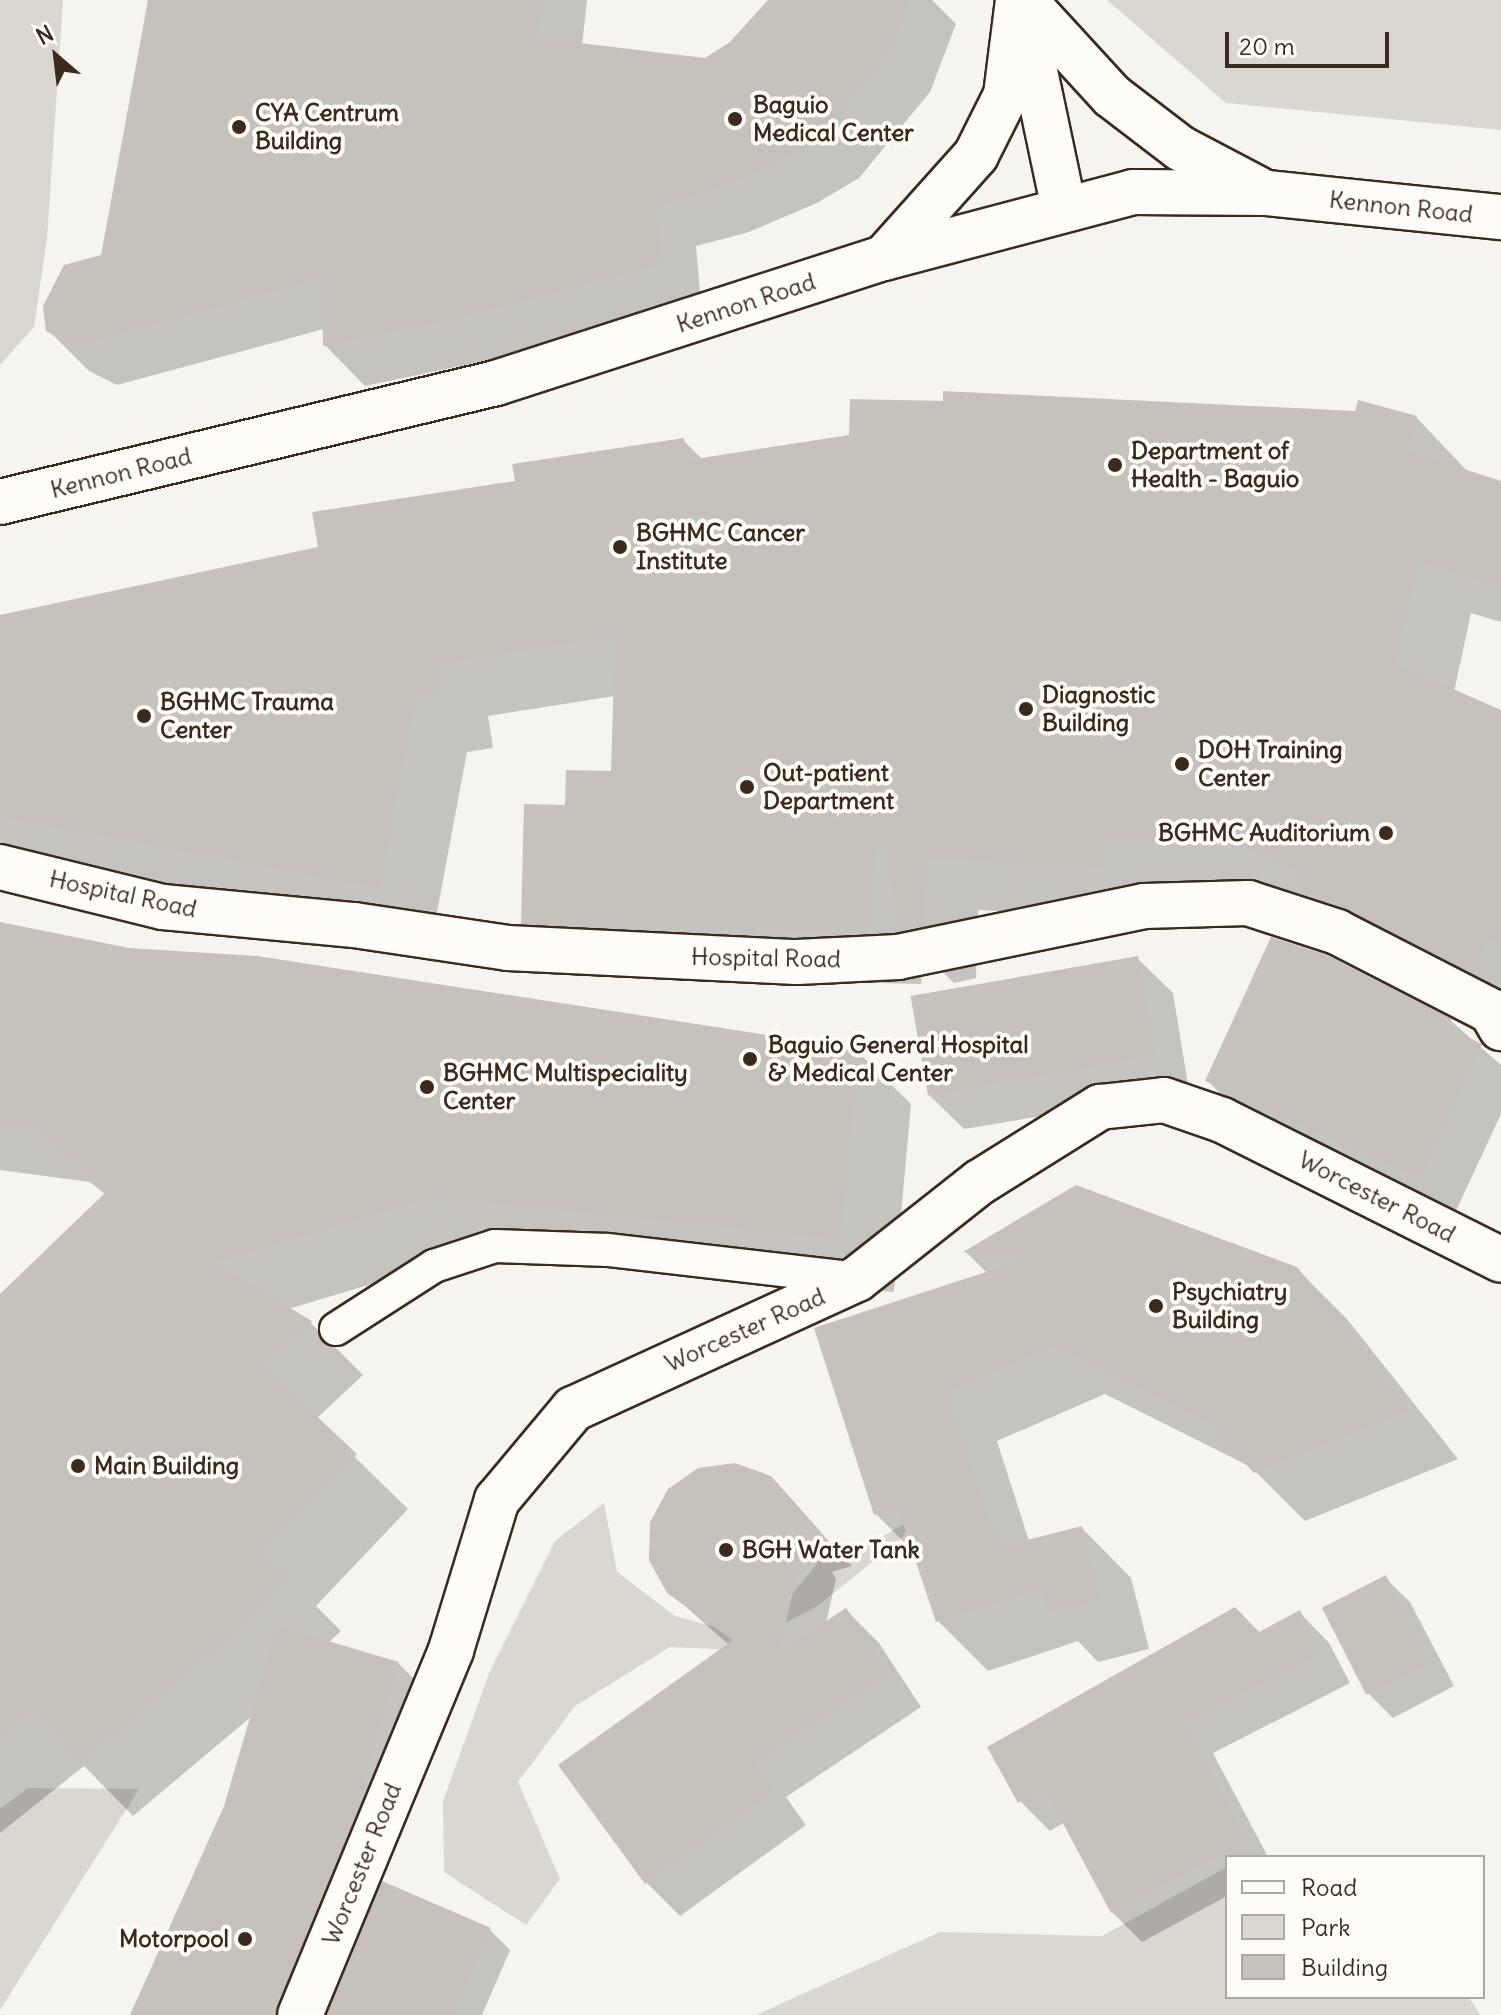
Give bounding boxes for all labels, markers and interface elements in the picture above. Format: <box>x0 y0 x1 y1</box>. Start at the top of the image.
north arrow <box>16 16 96 96</box>
scale bar <box>1229 16 1393 66</box>
text: N <box>31 19 58 51</box>
text: 20 m <box>1239 31 1295 61</box>
place label: Baguio Medical Center <box>753 91 914 147</box>
place label: CYA Centrum Building <box>255 99 399 155</box>
marker: Baguio Medical Center <box>724 108 746 130</box>
marker: CYA Centrum Building <box>230 118 248 136</box>
street label: Kennon Road <box>1328 185 1474 229</box>
street label: Kennon Road <box>673 267 819 339</box>
place label: Department of Health - Baguio <box>1131 437 1299 493</box>
street label: Kennon Road <box>47 442 195 504</box>
marker: Department of Health - Baguio <box>1106 456 1124 474</box>
place label: BGHMC Cancer Institute <box>636 519 805 575</box>
marker: BGHMC Cancer Institute <box>611 538 629 556</box>
place label: Diagnostic Building <box>1042 681 1155 737</box>
place label: BGHMC Trauma Center <box>160 688 334 744</box>
marker: Diagnostic Building <box>1017 700 1035 718</box>
marker: BGHMC Trauma Center <box>135 707 153 725</box>
place label: DOH Training Center <box>1198 736 1343 792</box>
marker: DOH Training Center <box>1173 755 1191 773</box>
place label: Out-patient Department <box>763 759 894 815</box>
marker: Out-patient Department <box>738 778 756 796</box>
place label: BGHMC Auditorium <box>1158 819 1370 847</box>
marker: BGHMC Auditorium <box>1377 824 1395 842</box>
street label: Hospital Road <box>47 864 199 924</box>
street label: Hospital Road <box>691 942 841 974</box>
place label: Baguio General Hospital & Medical Center <box>768 1031 1029 1087</box>
marker: Baguio General Hospital & Medical Center <box>739 1048 761 1070</box>
place label: BGHMC Multispeciality Center <box>443 1059 688 1115</box>
marker: BGHMC Multispeciality Center <box>418 1078 436 1096</box>
street label: Worcester Road <box>1294 1145 1460 1249</box>
place label: Psychiatry Building <box>1172 1278 1287 1334</box>
street label: Worcester Road <box>660 1282 830 1378</box>
marker: Psychiatry Building <box>1147 1297 1165 1315</box>
place label: Main Building <box>94 1452 239 1480</box>
marker: Main Building <box>69 1457 87 1475</box>
place label: BGH Water Tank <box>742 1536 920 1564</box>
marker: BGH Water Tank <box>717 1541 735 1559</box>
street label: Worcester Road <box>316 1779 408 1949</box>
legend <box>1225 1855 1485 1999</box>
text: Road <box>1301 1872 1357 1902</box>
text: Park <box>1301 1912 1351 1942</box>
place label: Motorpool <box>119 1925 229 1953</box>
marker: Motorpool <box>236 1930 254 1948</box>
text: Building <box>1301 1952 1388 1982</box>

